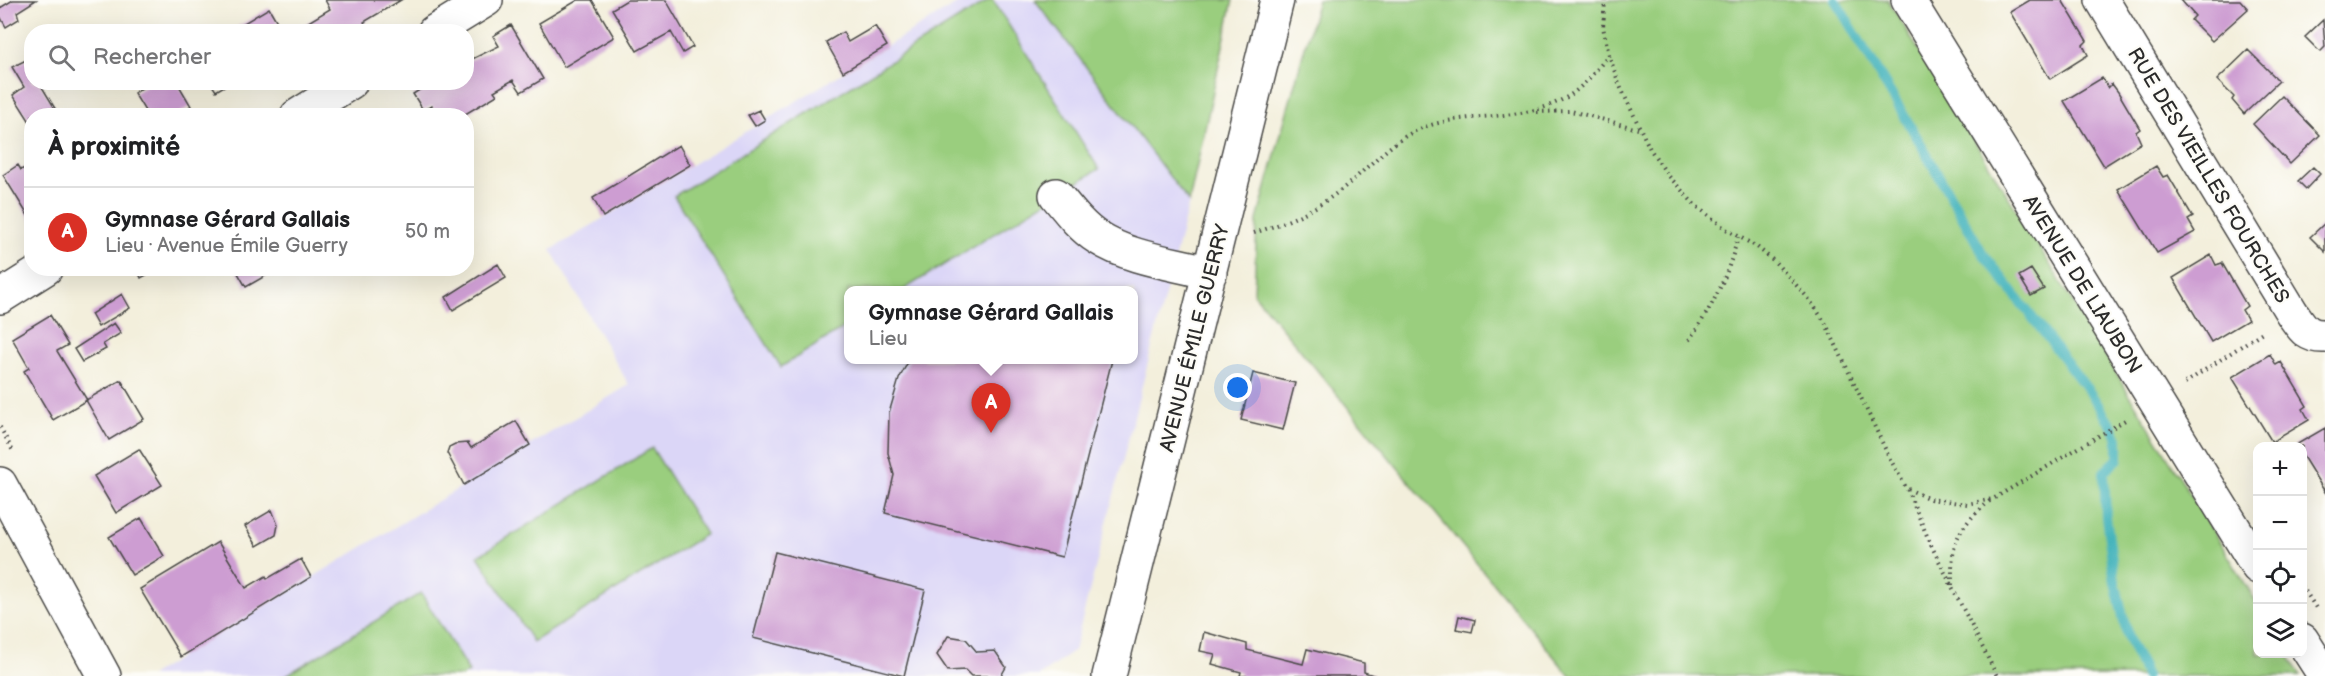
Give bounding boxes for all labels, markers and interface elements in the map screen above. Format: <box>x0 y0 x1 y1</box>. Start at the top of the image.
search box <box>24 24 474 90</box>
icon: search <box>45 41 78 74</box>
street label: RUE DES VIEILLES FOURCHES <box>2122 43 2294 308</box>
text: Rechercher <box>93 44 211 71</box>
text: À proximité <box>48 132 180 163</box>
street label: AVENUE DE LIAUBON <box>2018 191 2147 378</box>
text: Gymnase Gérard Gallais <box>105 207 350 234</box>
text: A <box>61 220 74 244</box>
text: 50 m <box>405 220 450 244</box>
street label: AVENUE ÉMILE GUERRY <box>1154 221 1235 454</box>
text: Lieu · Avenue Émile Guerry <box>105 234 348 258</box>
popup <box>844 286 1138 364</box>
text: Gymnase Gérard Gallais <box>868 300 1114 327</box>
text: Lieu <box>868 327 908 351</box>
your location <box>1223 373 1252 402</box>
pin: A <box>972 384 1010 433</box>
map controls <box>2253 442 2307 658</box>
button: + <box>2253 442 2307 496</box>
button: − <box>2253 496 2307 550</box>
button: locate <box>2253 550 2307 604</box>
button: layers <box>2253 604 2307 658</box>

